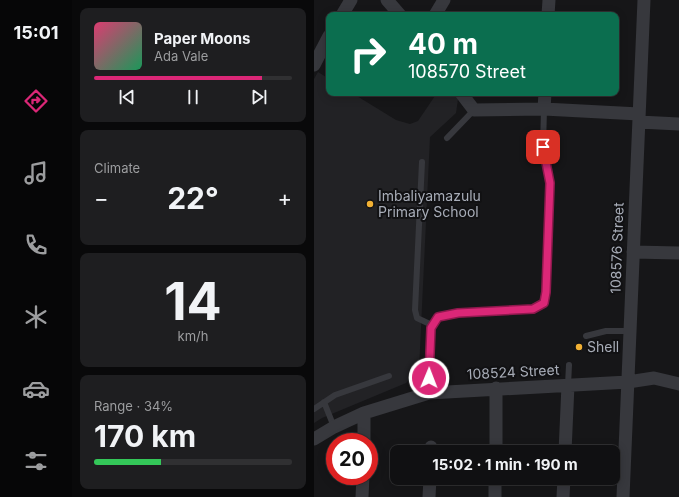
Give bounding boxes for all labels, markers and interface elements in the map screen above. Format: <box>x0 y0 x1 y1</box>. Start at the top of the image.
text: 15:01 <box>13 22 59 43</box>
text: 40 m <box>408 27 478 61</box>
icon: right <box>342 28 394 80</box>
text: Paper Moons <box>154 29 250 48</box>
text: Ada Vale <box>154 48 208 64</box>
text: 108570 Street <box>408 61 526 82</box>
icon: previous <box>116 86 138 108</box>
icon: pause <box>182 86 204 108</box>
icon: next <box>248 86 270 108</box>
icon: directions <box>22 87 50 115</box>
pin <box>526 130 560 164</box>
icon: arrive <box>532 136 554 158</box>
icon: music <box>22 159 50 187</box>
text: Climate <box>94 160 140 176</box>
text: 22° <box>167 180 219 216</box>
text: − <box>94 185 109 211</box>
text: + <box>277 185 292 211</box>
place label: Imbaliyamazulu Primary School <box>378 187 481 220</box>
marker: Imbaliyamazulu Primary School <box>365 199 375 209</box>
street label: 108576 Street <box>606 202 627 294</box>
icon: phone <box>22 231 50 259</box>
text: 14 <box>164 270 222 333</box>
icon: climate <box>22 303 50 331</box>
text: km/h <box>178 328 208 344</box>
place label: Shell <box>587 338 619 355</box>
marker: Shell <box>574 342 584 352</box>
position arrow <box>408 357 450 399</box>
street label: 108524 Street <box>466 361 560 382</box>
icon: car <box>22 375 50 403</box>
text: Range · 34% <box>94 398 173 414</box>
text: 170 km <box>94 418 196 454</box>
speed limit sign: 20 <box>326 433 378 485</box>
icon: filters <box>22 447 50 475</box>
text: 15:02 · 1 min · 190 m <box>432 455 578 474</box>

